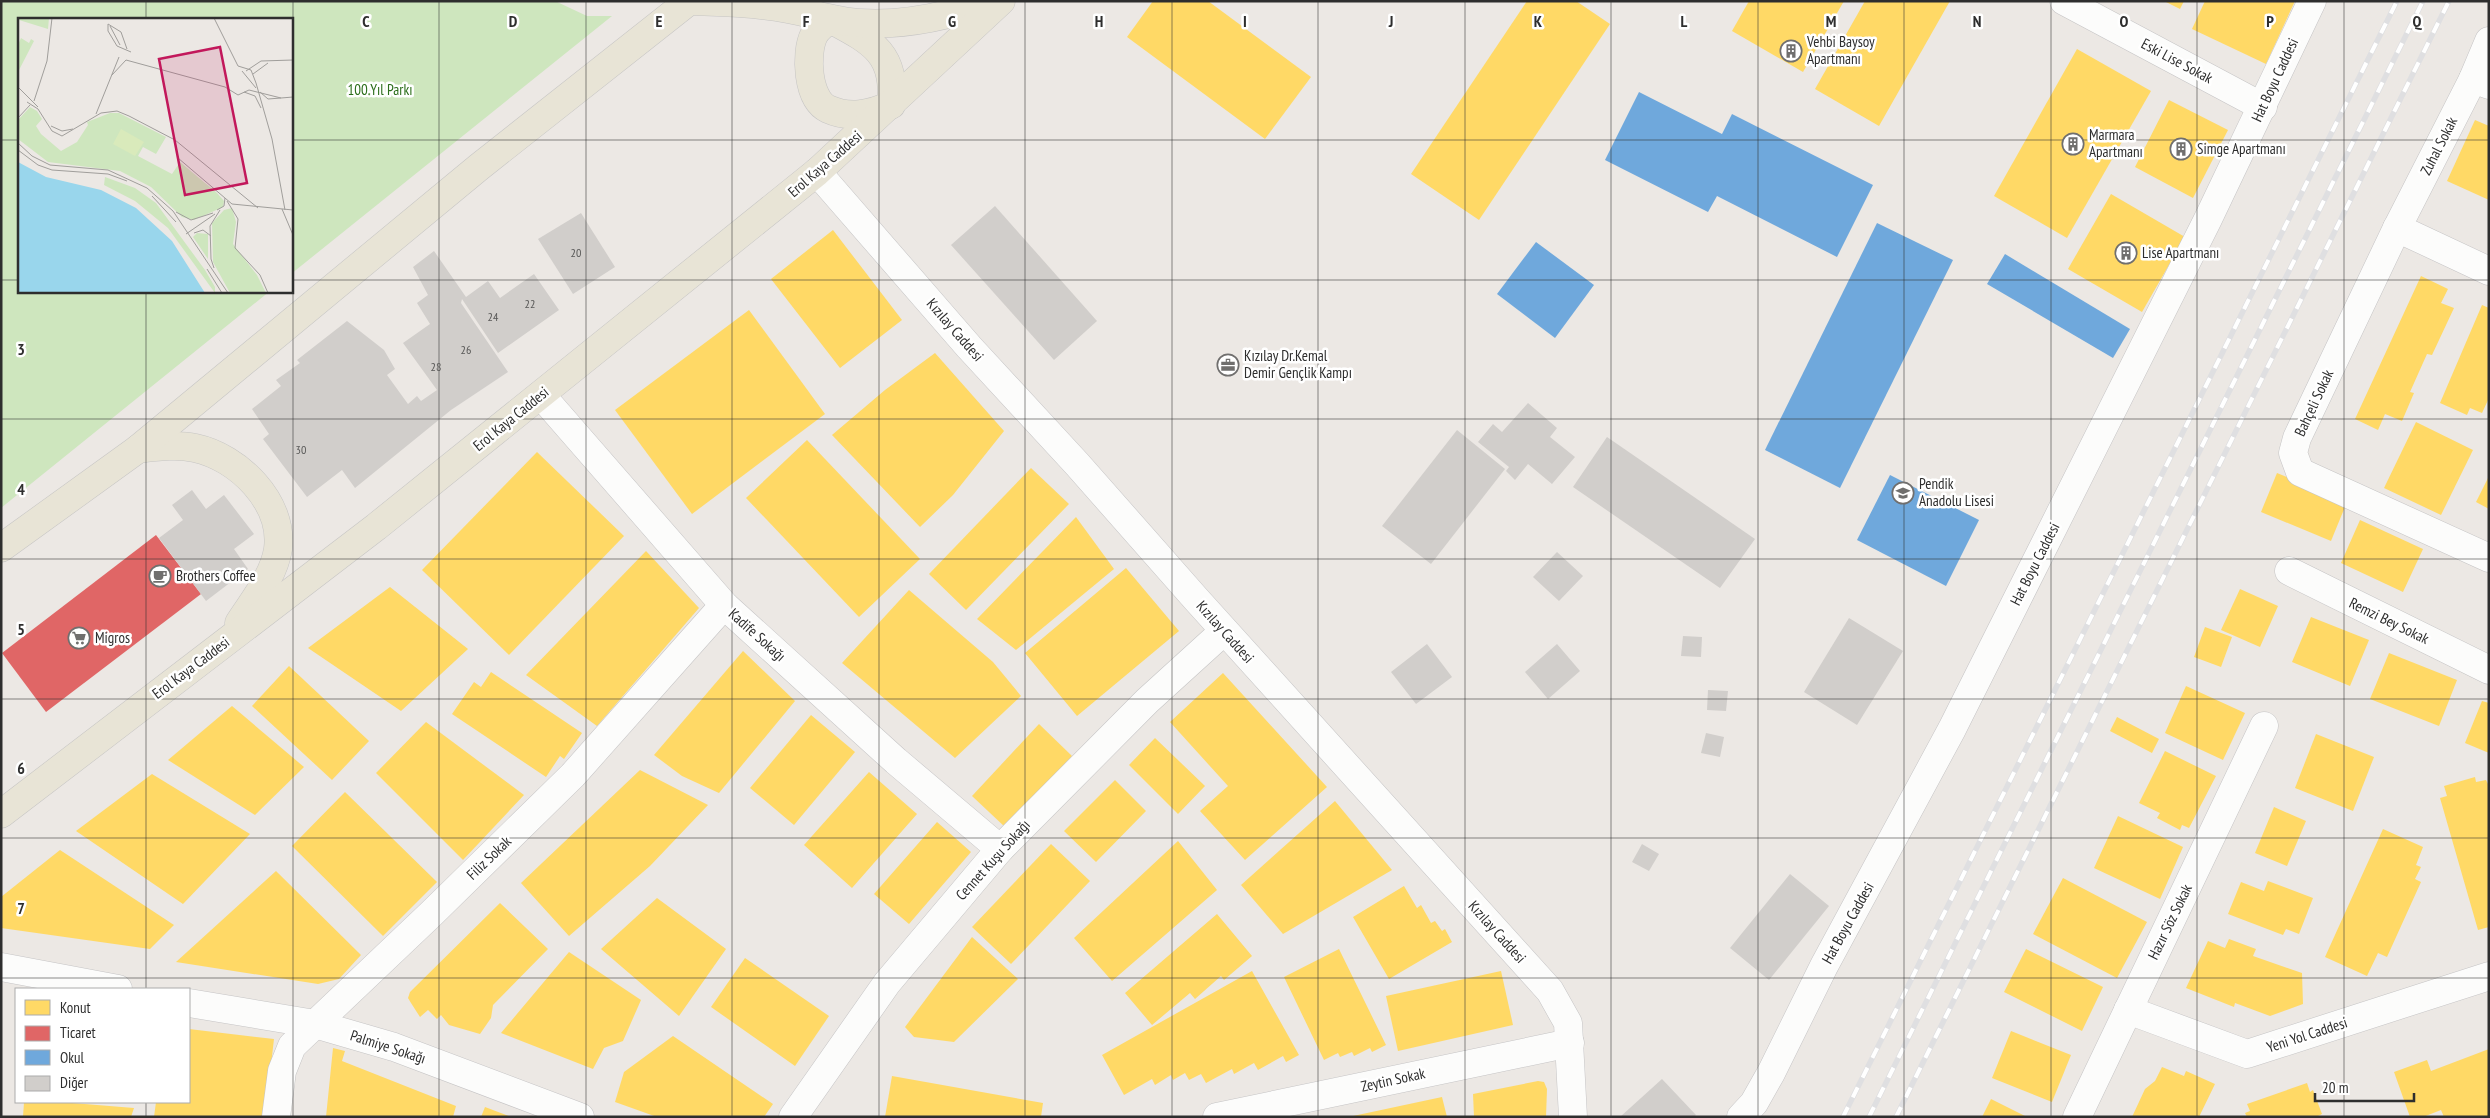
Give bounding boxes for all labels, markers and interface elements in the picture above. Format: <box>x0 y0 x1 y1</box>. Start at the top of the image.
text: C <box>362 11 370 31</box>
text: D <box>509 11 518 31</box>
text: E <box>656 11 663 31</box>
text: F <box>803 11 810 31</box>
text: G <box>948 11 956 31</box>
text: H <box>1095 11 1103 31</box>
text: I <box>1243 11 1247 31</box>
text: J <box>1388 11 1393 31</box>
text: K <box>1534 11 1543 31</box>
text: L <box>1681 11 1688 31</box>
text: M <box>1826 11 1836 31</box>
text: N <box>1973 11 1981 31</box>
text: O <box>2120 11 2129 31</box>
text: P <box>2266 11 2274 31</box>
text: Q <box>2413 11 2423 31</box>
inset map <box>18 18 292 292</box>
place label: Vehbi Baysoy Apartmanı <box>1806 32 1875 68</box>
street label: Eski Lise Sokak <box>2138 34 2216 87</box>
street label: Hat Boyu Caddesi <box>2247 35 2302 125</box>
building icon: Vehbi Baysoy Apartmanı <box>1779 39 1803 63</box>
park label: 100.Yıl Parkı <box>348 80 412 99</box>
street label: Zuhal Sokak <box>2416 113 2461 178</box>
place label: Marmara Apartmanı <box>2089 125 2143 161</box>
street label: Erol Kaya Caddesi <box>784 126 866 201</box>
building icon: Marmara Apartmanı <box>2061 132 2085 156</box>
building icon: Simge Apartmanı <box>2169 137 2193 161</box>
place label: Simge Apartmanı <box>2197 139 2286 158</box>
building icon: Lise Apartmanı <box>2114 241 2138 265</box>
place label: Lise Apartmanı <box>2142 243 2219 262</box>
house number: 20 <box>571 245 581 260</box>
street label: Kızılay Caddesi <box>923 294 988 365</box>
house number: 22 <box>525 296 535 311</box>
house number: 24 <box>488 309 499 324</box>
text: 3 <box>17 339 25 359</box>
house number: 26 <box>461 342 471 357</box>
place label: Kızılay Dr.Kemal Demir Gençlik Kampı <box>1244 346 1352 382</box>
office icon: Kızılay Dr.Kemal Demir Gençlik Kampı <box>1216 353 1240 377</box>
house number: 28 <box>431 359 441 374</box>
street label: Bahçeli Sokak <box>2290 366 2337 439</box>
street label: Erol Kaya Caddesi <box>469 382 552 455</box>
house number: 30 <box>296 442 306 457</box>
place label: Pendik Anadolu Lisesi <box>1919 474 1994 510</box>
text: 4 <box>17 479 25 499</box>
school or university icon: Pendik Anadolu Lisesi <box>1891 481 1915 505</box>
street label: Hat Boyu Caddesi <box>2006 519 2064 608</box>
cafe icon: Brothers Coffee <box>148 564 172 588</box>
place label: Brothers Coffee <box>176 566 256 585</box>
street label: Remzi Bey Sokak <box>2346 593 2432 648</box>
street label: Kızılay Caddesi <box>1192 597 1258 667</box>
street label: Kadife Sokağı <box>725 604 790 665</box>
text: 5 <box>17 619 25 639</box>
supermarket icon: Migros <box>67 626 91 650</box>
place label: Migros <box>95 628 130 647</box>
street label: Erol Kaya Caddesi <box>148 632 233 703</box>
text: 6 <box>17 758 25 778</box>
street label: Cennet Kuşu Sokağı <box>951 815 1034 904</box>
street label: Filiz Sokak <box>462 832 515 884</box>
street label: Hat Boyu Caddesi <box>1817 879 1878 967</box>
street label: Hazır Söz Sokak <box>2143 881 2196 963</box>
street label: Kızılay Caddesi <box>1464 897 1530 967</box>
text: 7 <box>17 898 25 918</box>
legend <box>15 988 190 1103</box>
text: Konut <box>60 998 91 1017</box>
street label: Yeni Yol Caddesi <box>2264 1013 2350 1056</box>
text: Ticaret <box>60 1023 96 1042</box>
street label: Palmiye Sokağı <box>348 1025 428 1068</box>
text: Okul <box>60 1048 85 1067</box>
street label: Zeytin Sokak <box>1359 1063 1427 1096</box>
scale bar <box>2315 1070 2414 1102</box>
text: Diğer <box>60 1073 89 1092</box>
text: 20 m <box>2322 1078 2348 1097</box>

